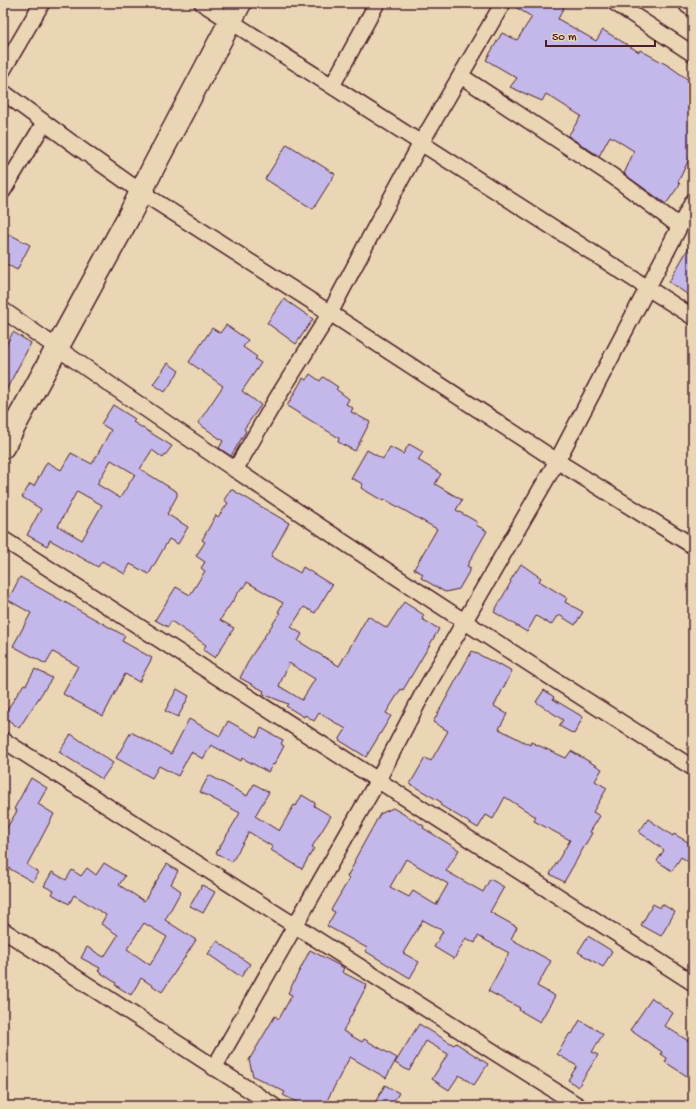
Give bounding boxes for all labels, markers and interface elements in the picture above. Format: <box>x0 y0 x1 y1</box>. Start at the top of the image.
scale bar <box>546 22 655 48</box>
text: 50 m <box>552 31 577 45</box>

